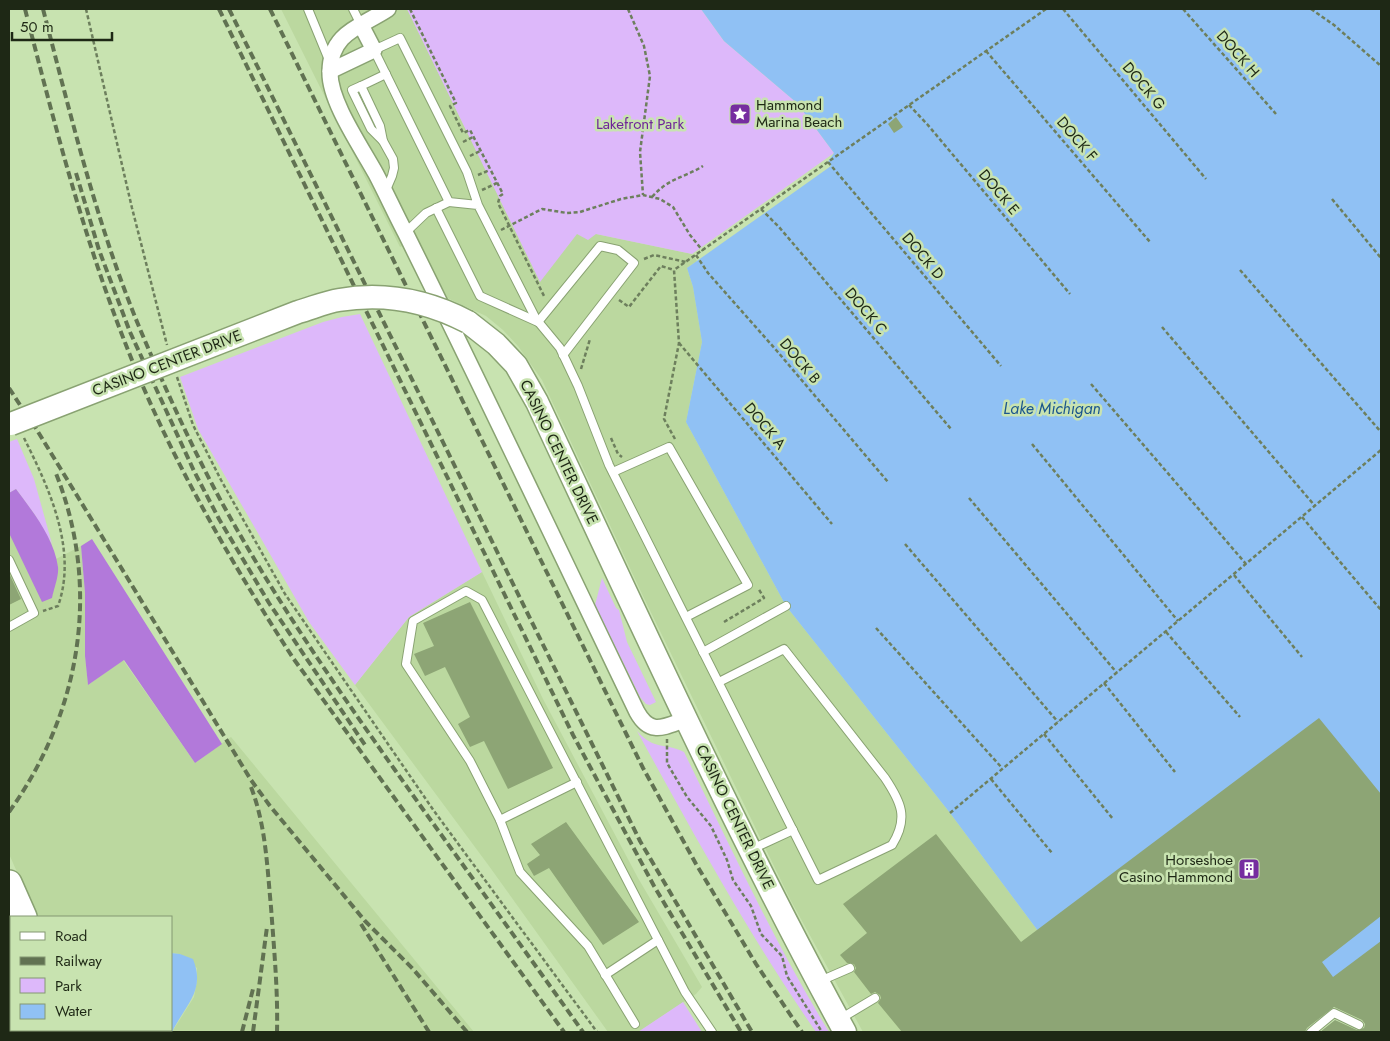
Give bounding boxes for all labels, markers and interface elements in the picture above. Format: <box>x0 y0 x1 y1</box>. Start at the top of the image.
scale bar <box>12 10 112 42</box>
text: 50 m <box>20 16 54 38</box>
street label: DOCK H <box>1211 26 1265 82</box>
street label: DOCK G <box>1117 57 1171 115</box>
place label: Hammond Marina Beach <box>756 94 842 133</box>
place icon: Hammond Marina Beach <box>728 102 752 126</box>
street label: DOCK F <box>1051 112 1103 166</box>
park label: Lakefront Park <box>596 113 684 135</box>
street label: DOCK E <box>973 164 1025 220</box>
street label: DOCK D <box>897 228 949 284</box>
street label: DOCK C <box>840 283 892 339</box>
street label: CASINO CENTER DRIVE <box>89 324 245 402</box>
street label: DOCK B <box>774 333 826 389</box>
street label: CASINO CENTER DRIVE <box>514 376 604 528</box>
water label: Lake Michigan <box>1003 397 1101 420</box>
street label: DOCK A <box>739 398 791 454</box>
street label: CASINO CENTER DRIVE <box>690 741 780 893</box>
place label: Horseshoe Casino Hammond <box>1119 849 1233 888</box>
building icon: Horseshoe Casino Hammond <box>1237 857 1261 881</box>
legend <box>10 916 172 1031</box>
text: Road <box>55 925 87 947</box>
text: Railway <box>55 950 102 972</box>
text: Park <box>55 975 82 997</box>
text: Water <box>55 1000 93 1022</box>

